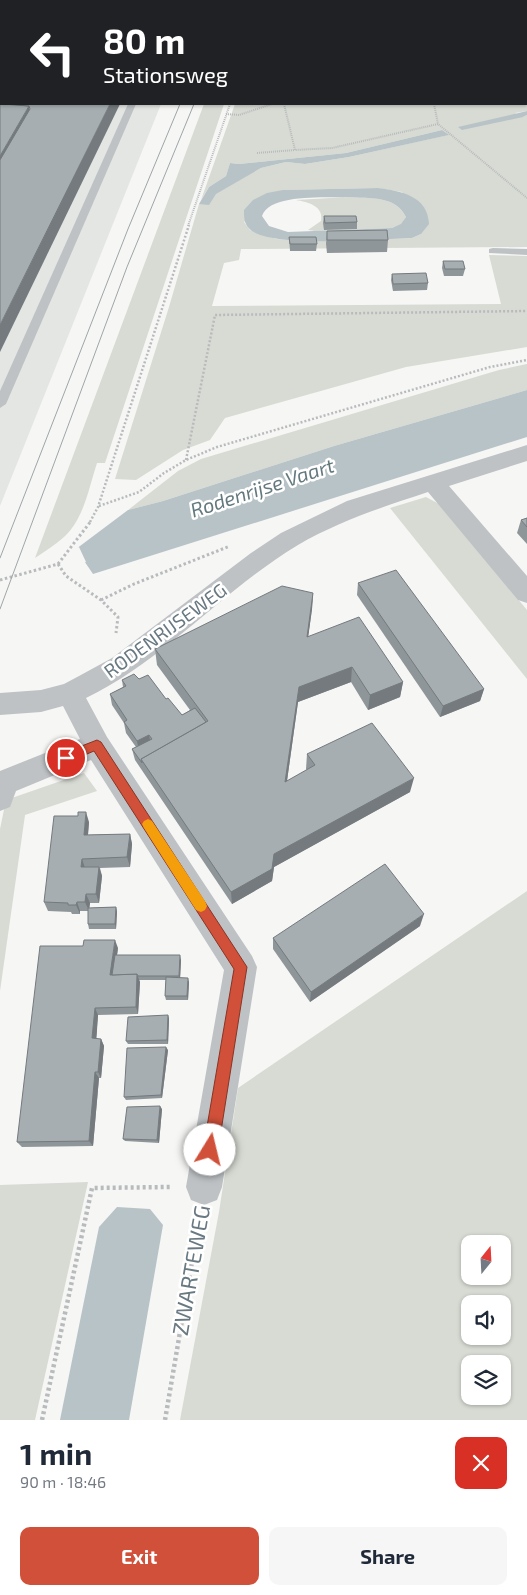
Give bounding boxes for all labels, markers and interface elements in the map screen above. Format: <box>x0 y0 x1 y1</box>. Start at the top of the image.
text: 80 m <box>103 19 185 61</box>
icon: left <box>20 20 85 85</box>
text: Stationsweg <box>103 61 228 87</box>
water label: Rodenrijse Vaart <box>187 452 337 522</box>
street label: RODENRIJSEWEG <box>99 578 231 682</box>
pin <box>45 737 87 779</box>
icon: arrive <box>52 744 80 772</box>
position arrow <box>183 1123 235 1175</box>
street label: ZWARTEWEG <box>166 1203 214 1337</box>
north arrow <box>461 1235 511 1285</box>
map controls <box>461 1235 511 1405</box>
button: sound <box>461 1295 511 1345</box>
button: layers <box>461 1355 511 1405</box>
text: 1 min <box>20 1435 92 1471</box>
button: close <box>455 1437 507 1489</box>
text: 90 m · 18:46 <box>20 1472 106 1491</box>
button: Exit <box>20 1527 259 1585</box>
button: Share <box>269 1527 507 1585</box>

